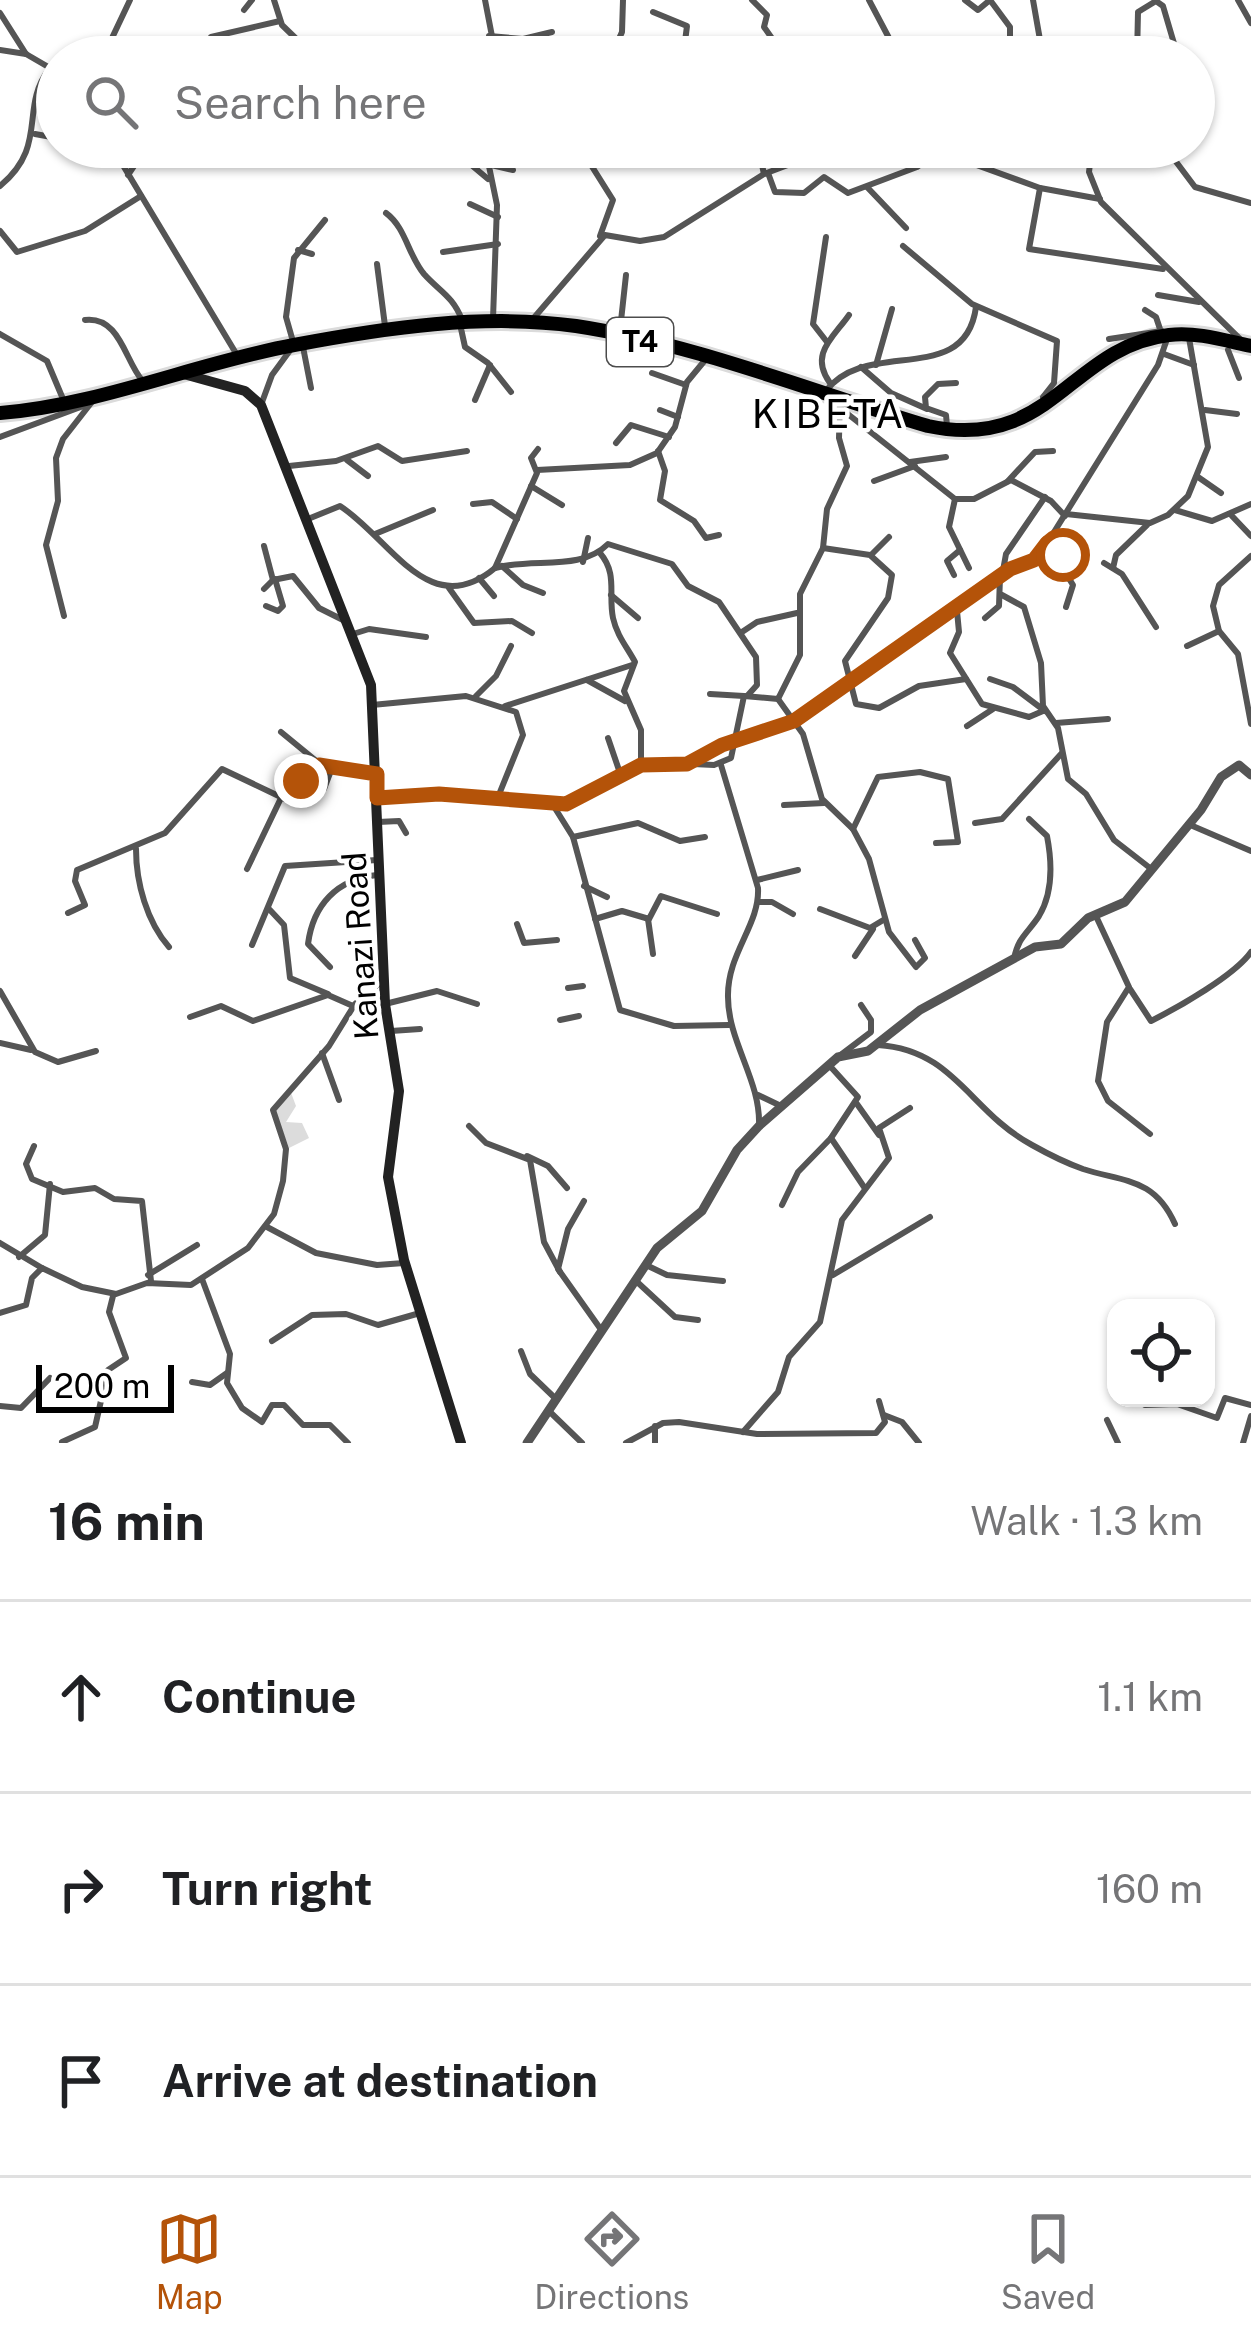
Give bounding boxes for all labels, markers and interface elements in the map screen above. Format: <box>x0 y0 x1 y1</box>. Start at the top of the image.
search box <box>36 36 1215 168</box>
icon: search <box>78 69 144 135</box>
text: Search here <box>174 76 427 129</box>
road number: T4 <box>607 318 673 366</box>
district label: KIBETA <box>752 391 906 437</box>
route start <box>1036 528 1090 582</box>
route end <box>274 754 328 808</box>
street label: Kanazi Road <box>334 851 386 1041</box>
map controls <box>1107 1299 1215 1407</box>
button: locate <box>1107 1299 1215 1407</box>
scale bar <box>36 1359 174 1412</box>
text: 200 m <box>54 1367 150 1405</box>
text: 16 min <box>48 1492 205 1551</box>
text: Walk · 1.3 km <box>970 1498 1203 1544</box>
icon: ahead <box>48 1664 114 1730</box>
text: Continue <box>162 1670 356 1723</box>
text: 1.1 km <box>1097 1674 1203 1720</box>
icon: right <box>48 1856 114 1922</box>
text: Turn right <box>162 1862 373 1915</box>
text: 160 m <box>1096 1866 1203 1912</box>
icon: arrive <box>48 2048 114 2114</box>
text: Arrive at destination <box>162 2054 598 2107</box>
tab: Map <box>156 2206 223 2316</box>
tab: Directions <box>534 2206 689 2316</box>
tab: Saved <box>1001 2206 1095 2316</box>

